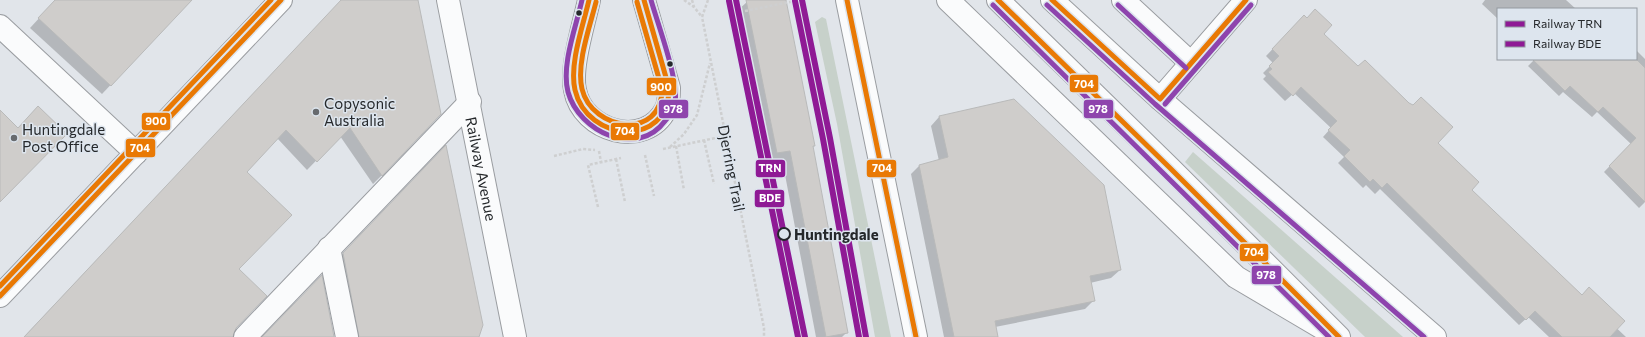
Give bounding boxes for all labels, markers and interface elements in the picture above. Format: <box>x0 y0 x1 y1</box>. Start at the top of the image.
unlabelled marker <box>574 8 584 18</box>
legend <box>1497 8 1637 60</box>
text: Railway TRN <box>1533 16 1602 30</box>
text: Railway BDE <box>1533 36 1601 50</box>
unlabelled marker <box>665 59 675 69</box>
line badge: 704 <box>1069 74 1099 93</box>
line badge: 900 <box>646 77 677 96</box>
text: 704 <box>1074 77 1094 90</box>
text: 900 <box>650 80 672 93</box>
place label: Copysonic Australia <box>324 94 395 129</box>
line badge: 978 <box>658 99 689 119</box>
line badge: 978 <box>1083 99 1114 119</box>
text: 978 <box>663 102 683 115</box>
text: 978 <box>1088 102 1108 115</box>
marker: Copysonic Australia <box>311 107 321 117</box>
line badge: 900 <box>141 112 171 131</box>
text: 900 <box>145 114 167 127</box>
street label: Railway Avenue <box>462 115 501 222</box>
place label: Huntingdale Post Office <box>22 120 105 155</box>
line badge: 704 <box>610 122 640 141</box>
street label: Djerring Trail <box>715 123 749 213</box>
text: 704 <box>615 124 635 137</box>
marker: Huntingdale Post Office <box>9 133 19 143</box>
line badge: 704 <box>125 138 156 158</box>
text: 704 <box>130 141 150 154</box>
line badge: TRN <box>755 159 786 178</box>
line badge: 704 <box>866 159 897 178</box>
text: TRN <box>759 161 781 174</box>
text: 704 <box>872 161 892 174</box>
line badge: BDE <box>754 189 785 208</box>
text: BDE <box>759 191 781 204</box>
place label: Huntingdale <box>794 225 879 243</box>
marker: Huntingdale <box>777 227 791 241</box>
line badge: 704 <box>1239 243 1269 262</box>
text: 704 <box>1244 245 1264 258</box>
line badge: 978 <box>1251 265 1282 285</box>
text: 978 <box>1256 268 1276 281</box>

